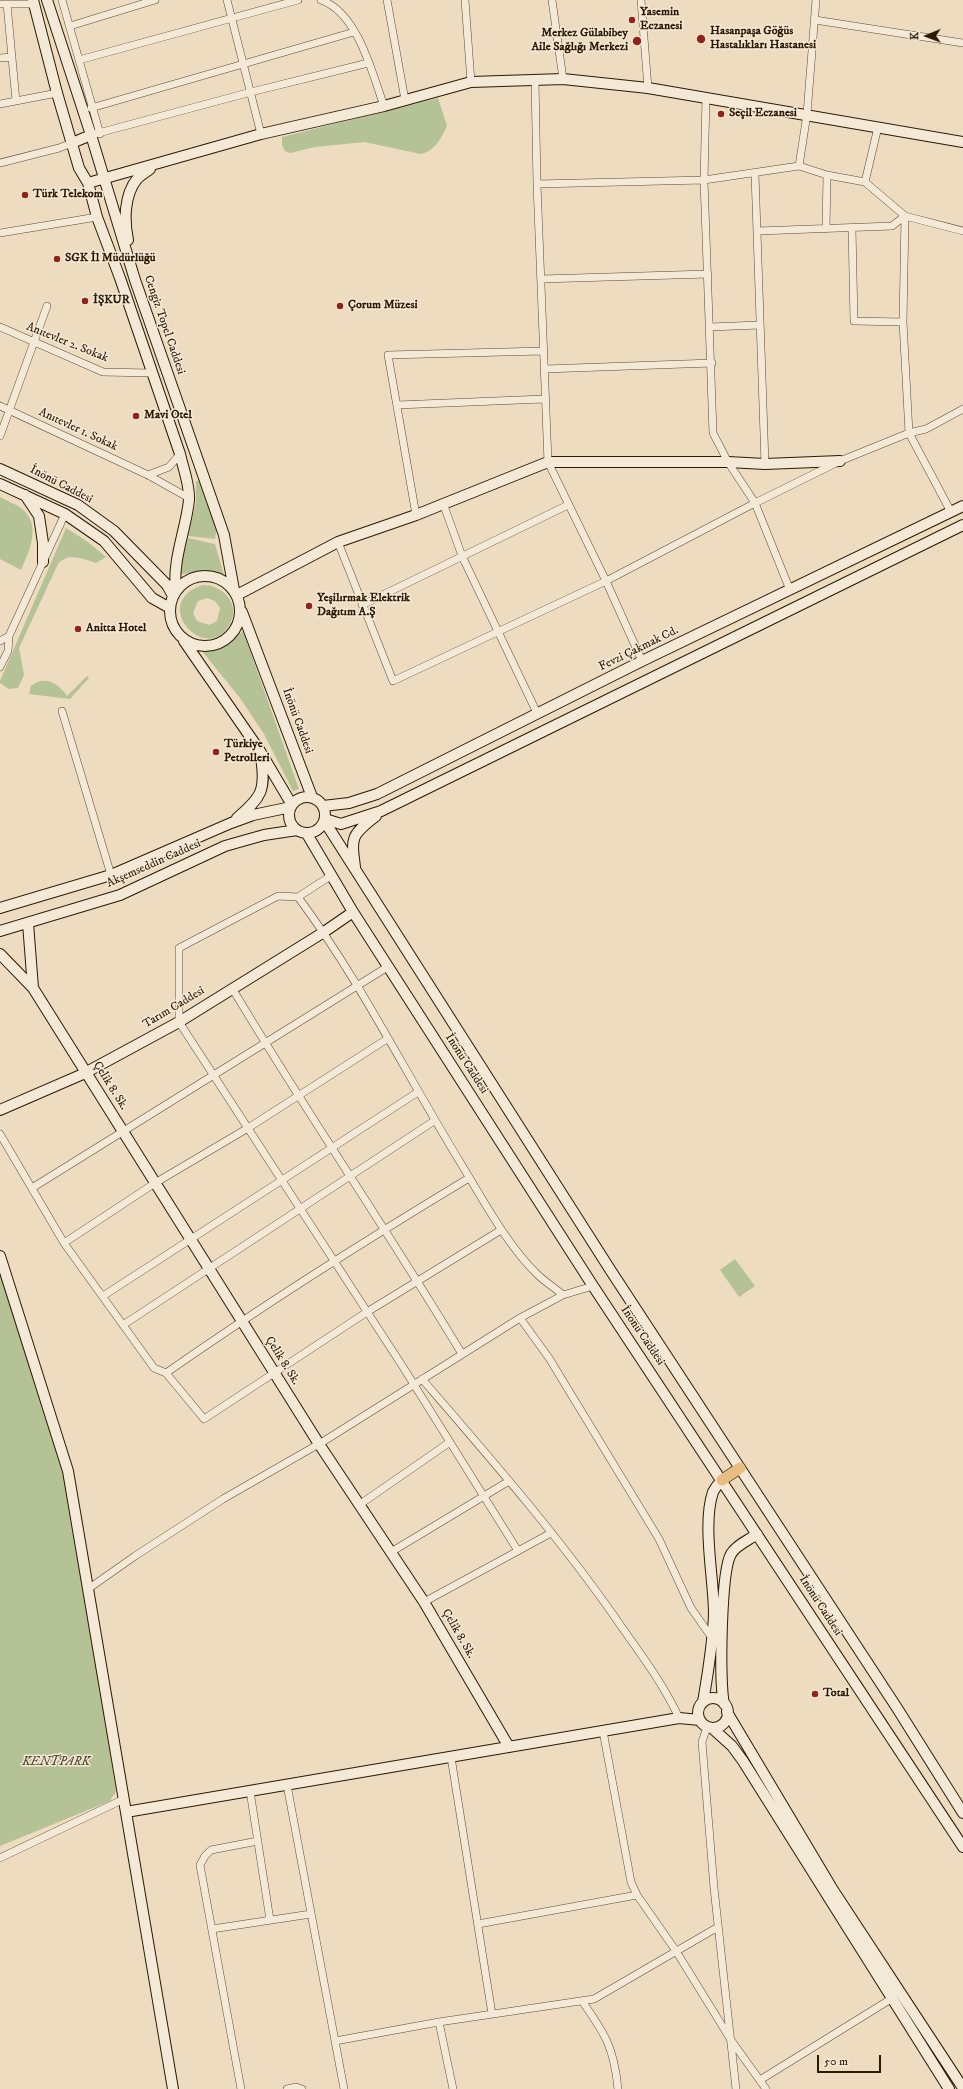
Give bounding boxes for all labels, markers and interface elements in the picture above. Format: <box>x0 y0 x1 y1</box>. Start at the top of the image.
place label: Yasemin Eczanesi <box>640 6 682 34</box>
marker: Yasemin Eczanesi <box>627 15 637 25</box>
north arrow <box>907 16 947 56</box>
place label: Hasanpaşa Göğüs Hastalıkları Hastanesi <box>710 25 816 53</box>
place label: Merkez Gülabibey Aile Sağlığı Merkezi <box>531 27 628 55</box>
text: K <box>908 32 922 40</box>
marker: Hasanpaşa Göğüs Hastalıkları Hastanesi <box>695 33 707 45</box>
marker: Merkez Gülabibey Aile Sağlığı Merkezi <box>631 35 643 47</box>
place label: Seçil Eczanesi <box>729 107 797 121</box>
marker: Seçil Eczanesi <box>716 109 726 119</box>
place label: Türk Telekom <box>33 188 103 202</box>
marker: Türk Telekom <box>20 190 30 200</box>
place label: SGK İl Müdürlüğü <box>65 252 156 266</box>
marker: SGK İl Müdürlüğü <box>52 254 62 264</box>
street label: Cengiz Topel Caddesi <box>140 274 188 376</box>
place label: İŞKUR <box>93 294 130 308</box>
marker: İŞKUR <box>80 296 90 306</box>
place label: Çorum Müzesi <box>348 299 418 313</box>
marker: Çorum Müzesi <box>335 301 345 311</box>
street label: Anıtevler 2. Sokak <box>24 320 110 366</box>
street label: Anıtevler 1. Sokak <box>36 405 120 455</box>
place label: Mavi Otel <box>144 409 192 423</box>
marker: Mavi Otel <box>131 411 141 421</box>
street label: İnönü Caddesi <box>27 463 95 507</box>
place label: Yeşilırmak Elektrik Dağıtım A.Ş <box>317 592 410 620</box>
marker: Yeşilırmak Elektrik Dağıtım A.Ş <box>304 601 314 611</box>
place label: Anitta Hotel <box>86 622 146 636</box>
marker: Anitta Hotel <box>73 624 83 634</box>
street label: Fevzi Çakmak Cd. <box>597 624 681 674</box>
street label: İnönü Caddesi <box>278 686 316 756</box>
place label: Türkiye Petrolleri <box>224 738 270 766</box>
marker: Türkiye Petrolleri <box>211 747 221 757</box>
street label: Akşemseddin Caddesi <box>105 837 203 891</box>
street label: Tarım Caddesi <box>141 984 207 1032</box>
street label: İnönü Caddesi <box>441 1031 491 1097</box>
street label: Çelik 8. Sk. <box>89 1059 131 1113</box>
street label: İnönü Caddesi <box>617 1303 667 1369</box>
street label: Çelik 8. Sk. <box>261 1334 303 1388</box>
street label: İnönü Caddesi <box>795 1573 845 1639</box>
street label: Çelik 8. Sk. <box>438 1607 478 1661</box>
place label: Total <box>823 1687 849 1701</box>
marker: Total <box>810 1689 820 1699</box>
park label: KENTPARK <box>22 1756 90 1770</box>
scale bar <box>819 2047 883 2073</box>
text: 50 m <box>824 2054 848 2069</box>

